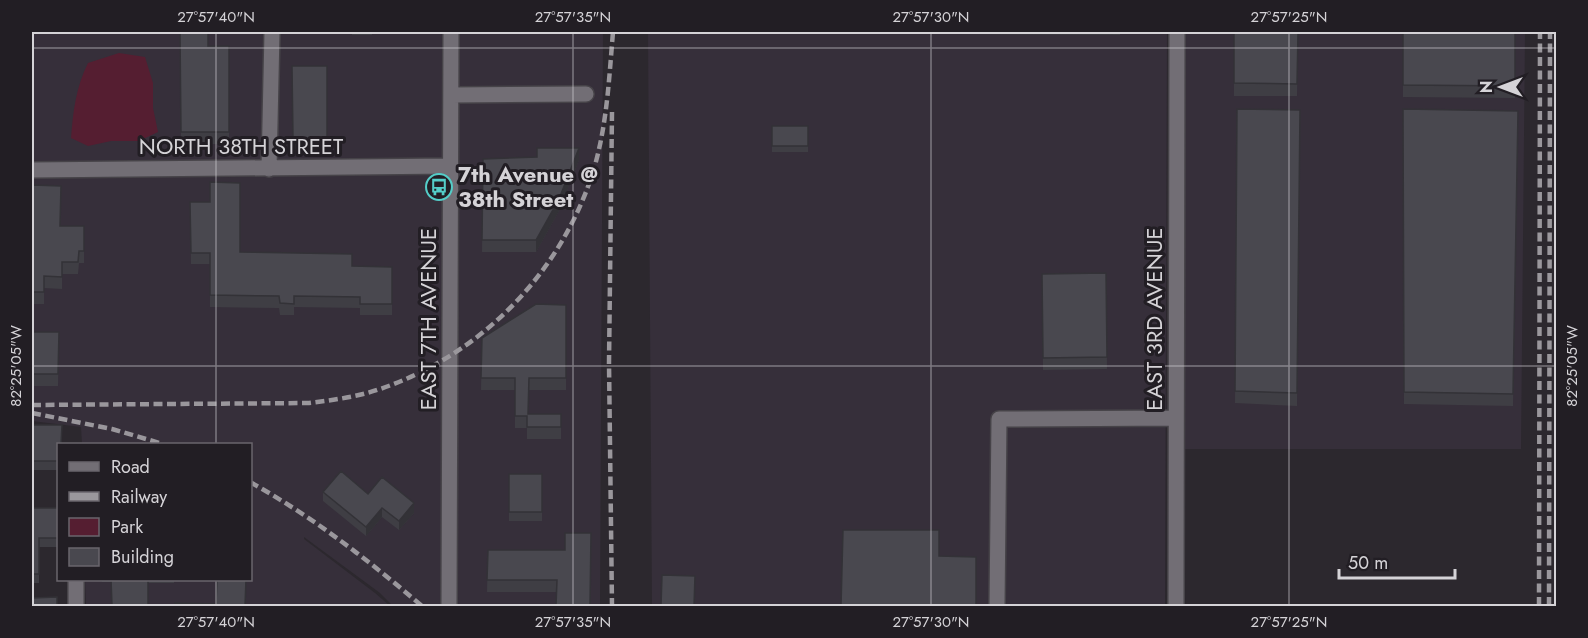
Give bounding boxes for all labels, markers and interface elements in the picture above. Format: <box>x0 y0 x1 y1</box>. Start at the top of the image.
text: 27°57'40"N <box>177 6 255 28</box>
text: 27°57'35"N <box>535 6 611 28</box>
text: 27°57'30"N <box>893 6 969 28</box>
text: 27°57'25"N <box>1251 6 1327 28</box>
north arrow <box>1471 57 1531 117</box>
text: N <box>1475 81 1498 93</box>
street label: NORTH 38TH STREET <box>139 130 344 162</box>
place label: 7th Avenue @ 38th Street <box>458 158 598 215</box>
bus stop icon: 7th Avenue @ 38th Street <box>424 172 454 202</box>
street label: EAST 3RD AVENUE <box>1138 227 1170 411</box>
street label: EAST 7TH AVENUE <box>412 228 444 410</box>
text: 82°25'05"W <box>5 325 27 407</box>
text: 82°25'05"W <box>1561 325 1583 407</box>
legend <box>57 443 252 581</box>
text: Road <box>111 454 150 480</box>
text: Railway <box>111 484 167 510</box>
text: Park <box>111 514 143 540</box>
scale bar <box>1339 542 1454 580</box>
text: Building <box>111 544 174 570</box>
text: 50 m <box>1348 550 1388 576</box>
text: 27°57'40"N <box>177 611 255 633</box>
text: 27°57'35"N <box>535 611 611 633</box>
text: 27°57'30"N <box>893 611 969 633</box>
text: 27°57'25"N <box>1251 611 1327 633</box>

